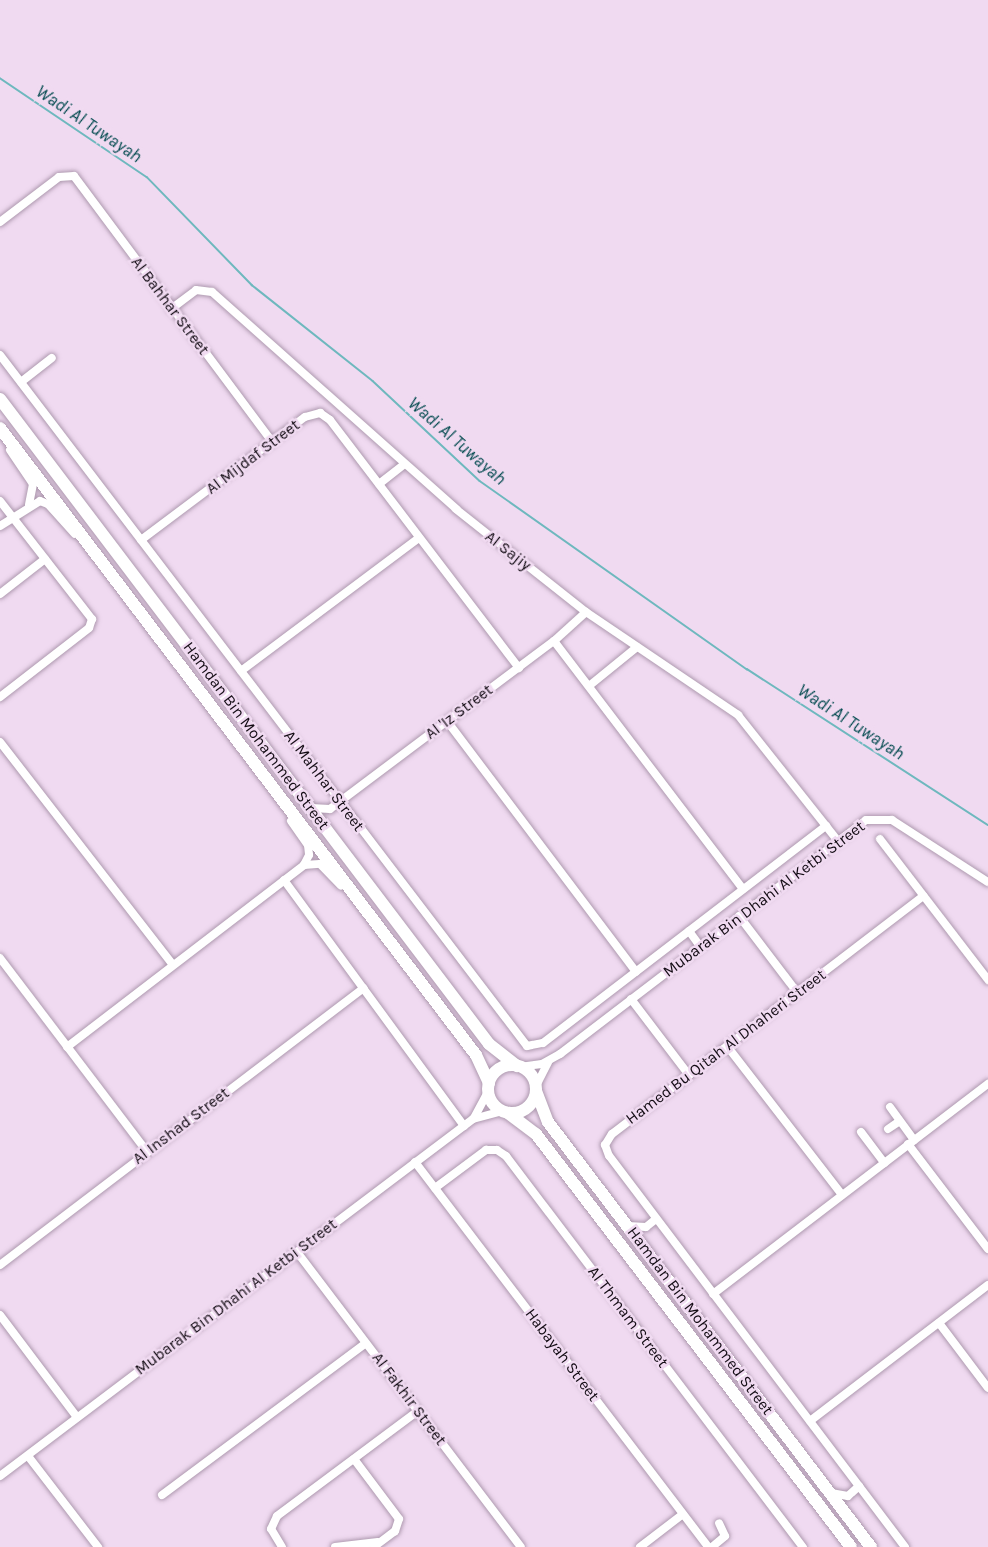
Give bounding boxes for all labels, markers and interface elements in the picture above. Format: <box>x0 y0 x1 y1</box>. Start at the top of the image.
water label: Wadi Al Tuwayah <box>32 81 146 167</box>
street label: Al Bahhar Street <box>127 253 213 359</box>
water label: Wadi Al Tuwayah <box>403 392 511 490</box>
street label: Al Mijdaf Street <box>202 416 304 498</box>
street label: Al Sajiy <box>481 527 535 575</box>
street label: Hamdan Bin Mohammed Street <box>179 638 333 834</box>
water label: Wadi Al Tuwayah <box>793 679 909 765</box>
street label: Al 'Iz Street <box>422 680 496 744</box>
street label: Al Mahhar Street <box>280 727 368 835</box>
street label: Mubarak Bin Dhahi Al Ketbi Street <box>659 817 869 981</box>
street label: Hamed Bu Qitah Al Dhaheri Street <box>622 965 830 1129</box>
street label: Al Inshad Street <box>129 1084 233 1168</box>
street label: Mubarak Bin Dhahi Al Ketbi Street <box>131 1215 341 1379</box>
street label: Hamdan Bin Mohammed Street <box>623 1223 777 1419</box>
street label: Al Thmam Street <box>584 1263 672 1371</box>
street label: Habayah Street <box>521 1305 603 1405</box>
street label: Al Fakhir Street <box>368 1349 450 1449</box>

